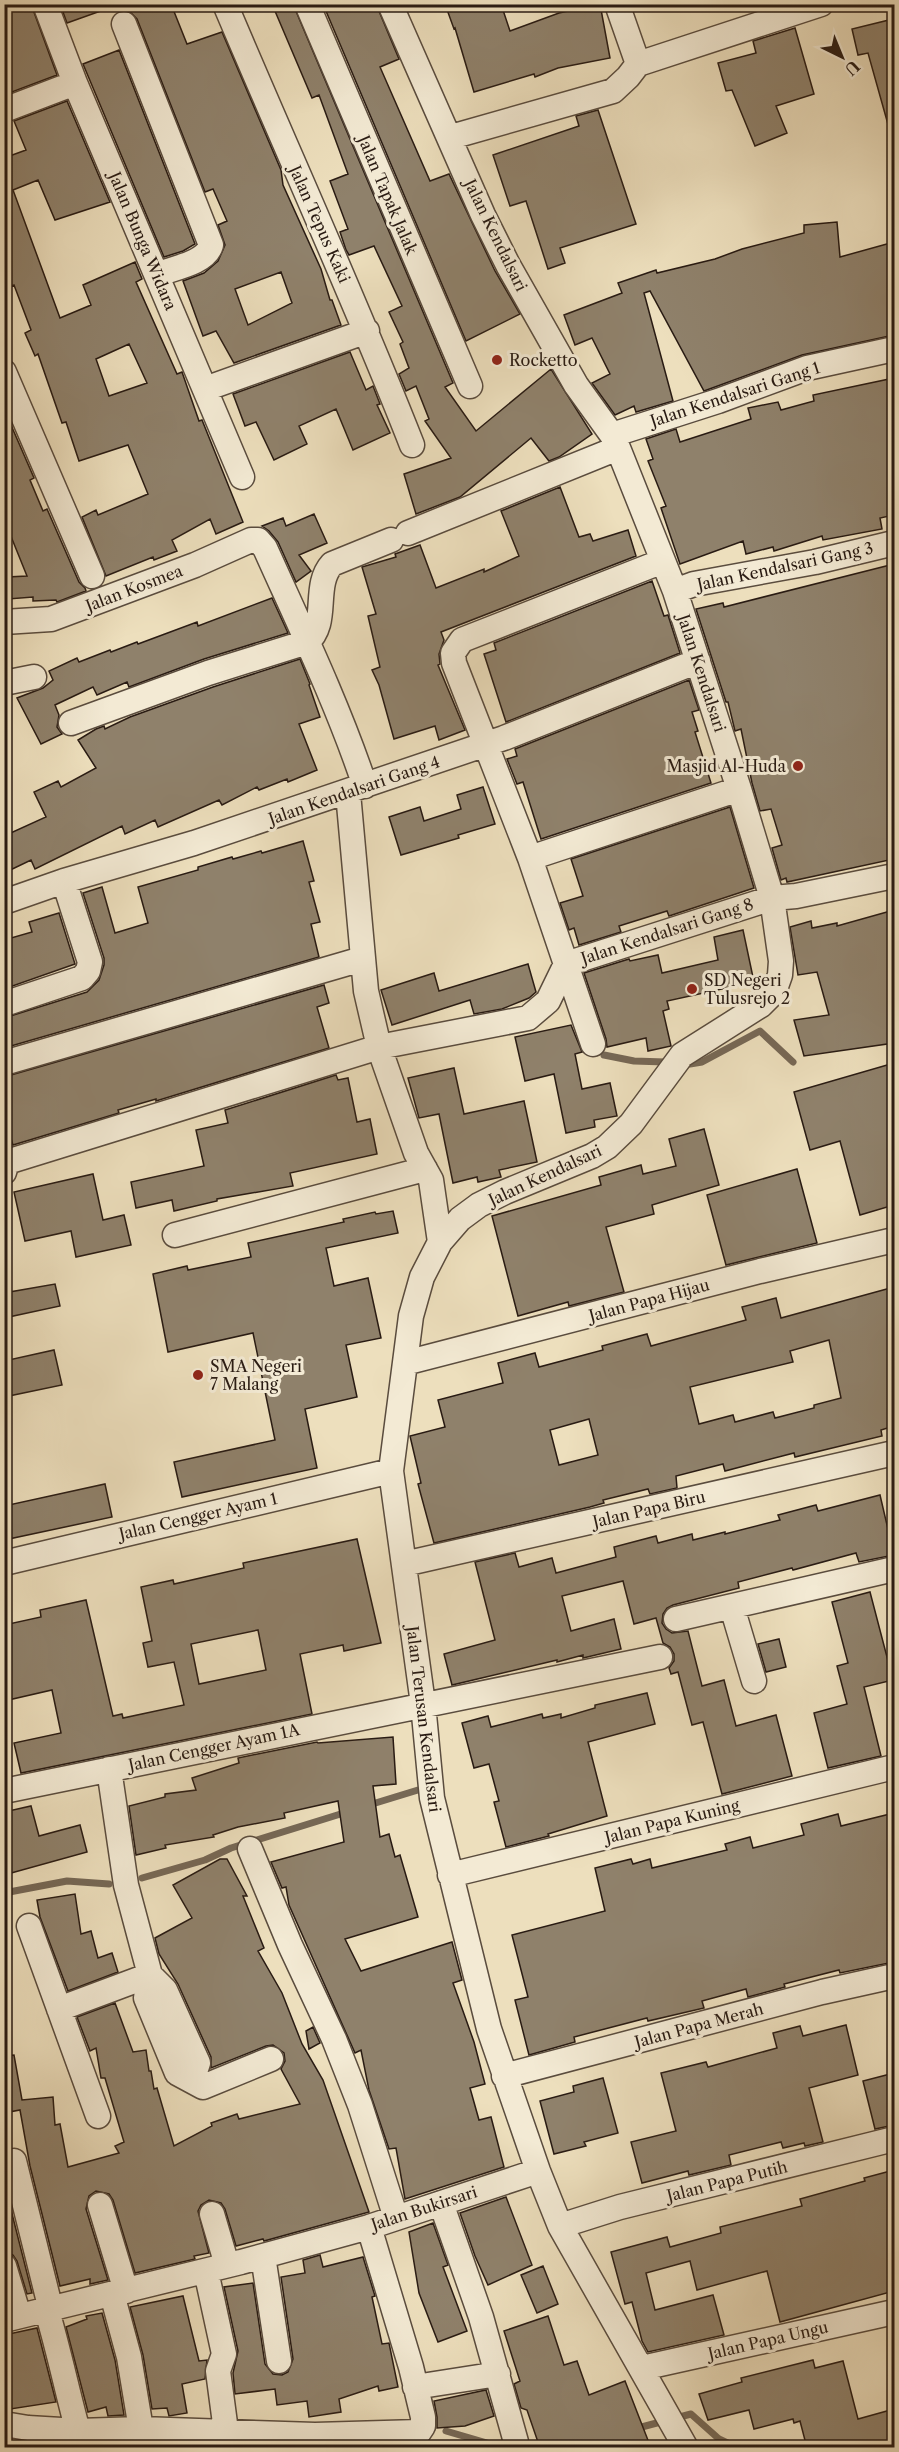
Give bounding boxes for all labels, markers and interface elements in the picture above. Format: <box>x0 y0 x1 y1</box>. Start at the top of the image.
north arrow <box>812 27 872 87</box>
text: U <box>841 56 864 80</box>
street label: Jalan Tapak Jalak <box>353 130 422 258</box>
street label: Jalan Tepus Kaki <box>284 159 355 286</box>
street label: Jalan Bunga Widara <box>104 166 181 314</box>
street label: Jalan Kendalsari <box>459 173 532 294</box>
place label: Rocketto <box>509 350 578 370</box>
marker: Rocketto <box>490 353 504 367</box>
street label: Jalan Kendalsari Gang 1 <box>645 357 823 432</box>
street label: Jalan Kendalsari Gang 3 <box>692 538 875 595</box>
street label: Jalan Kosmea <box>80 560 186 617</box>
street label: Jalan Kendalsari <box>673 609 730 734</box>
street label: Jalan Kendalsari Gang 4 <box>263 751 442 830</box>
place label: Masjid Al-Huda <box>667 756 787 776</box>
marker: Masjid Al-Huda <box>791 759 805 773</box>
street label: Jalan Kendalsari Gang 8 <box>575 894 756 969</box>
place label: SD Negeri Tulusrejo 2 <box>704 970 790 1008</box>
marker: SD Negeri Tulusrejo 2 <box>685 982 699 996</box>
street label: Jalan Kendalsari <box>483 1140 605 1211</box>
street label: Jalan Papa Hijau <box>584 1274 712 1326</box>
place label: SMA Negeri 7 Malang <box>210 1356 302 1394</box>
marker: SMA Negeri 7 Malang <box>191 1368 205 1382</box>
street label: Jalan Papa Biru <box>588 1486 707 1532</box>
street label: Jalan Cengger Ayam 1 <box>114 1488 279 1545</box>
street label: Jalan Terusan Kendalsari <box>402 1622 445 1813</box>
street label: Jalan Cengger Ayam 1A <box>124 1719 303 1776</box>
street label: Jalan Papa Kuning <box>600 1794 742 1848</box>
street label: Jalan Papa Merah <box>630 1998 766 2053</box>
street label: Jalan Papa Putih <box>662 2156 789 2206</box>
street label: Jalan Bukirsari <box>366 2181 480 2235</box>
street label: Jalan Papa Ungu <box>703 2316 830 2364</box>

